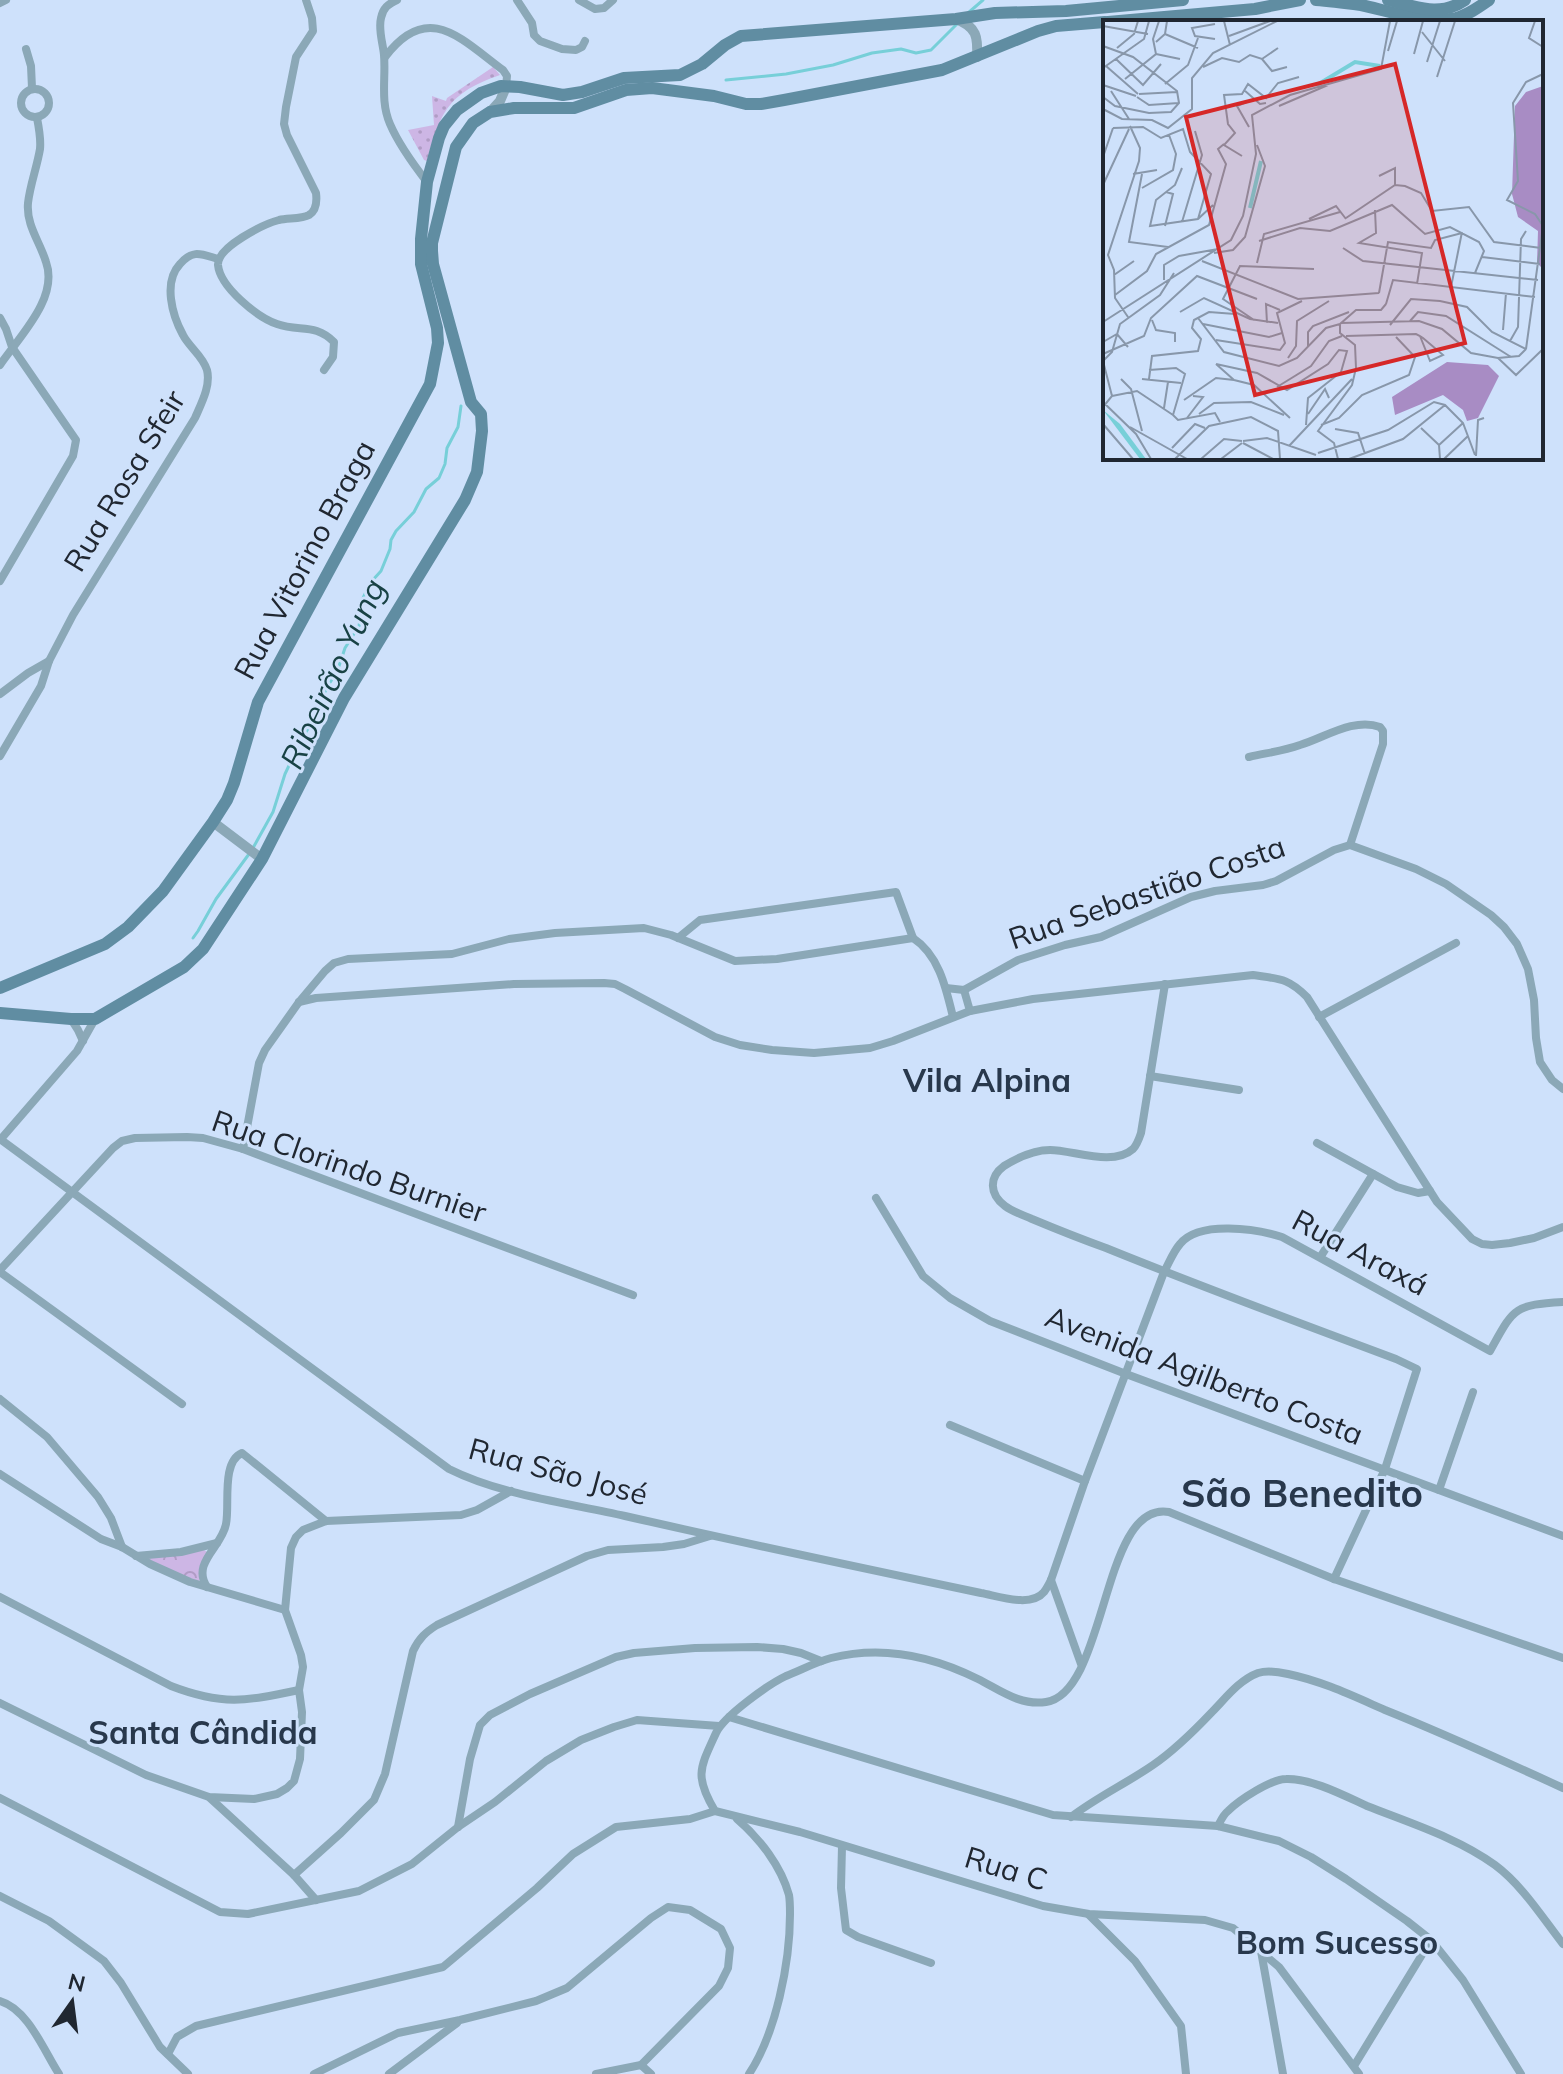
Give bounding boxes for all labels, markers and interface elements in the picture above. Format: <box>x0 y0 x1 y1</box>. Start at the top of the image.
inset map <box>1103 20 1543 460</box>
street label: Rua Rosa Sfeir <box>55 383 193 578</box>
street label: Rua Vitorino Braga <box>225 434 383 686</box>
water label: Ribeirão Yung <box>271 572 394 775</box>
street label: Rua Sebastião Costa <box>1003 827 1290 957</box>
district label: Vila Alpina <box>902 1060 1071 1100</box>
street label: Rua Clorindo Burnier <box>207 1101 492 1231</box>
street label: Rua Araxá <box>1286 1200 1435 1304</box>
street label: Avenida Agilberto Costa <box>1040 1297 1369 1453</box>
street label: Rua São José <box>465 1429 652 1513</box>
district label: São Benedito <box>1181 1469 1423 1517</box>
district label: Santa Cândida <box>88 1712 318 1752</box>
street label: Rua C <box>960 1838 1052 1899</box>
district label: Bom Sucesso <box>1236 1922 1438 1962</box>
north arrow <box>32 1962 112 2042</box>
text: N <box>65 1967 88 1998</box>

